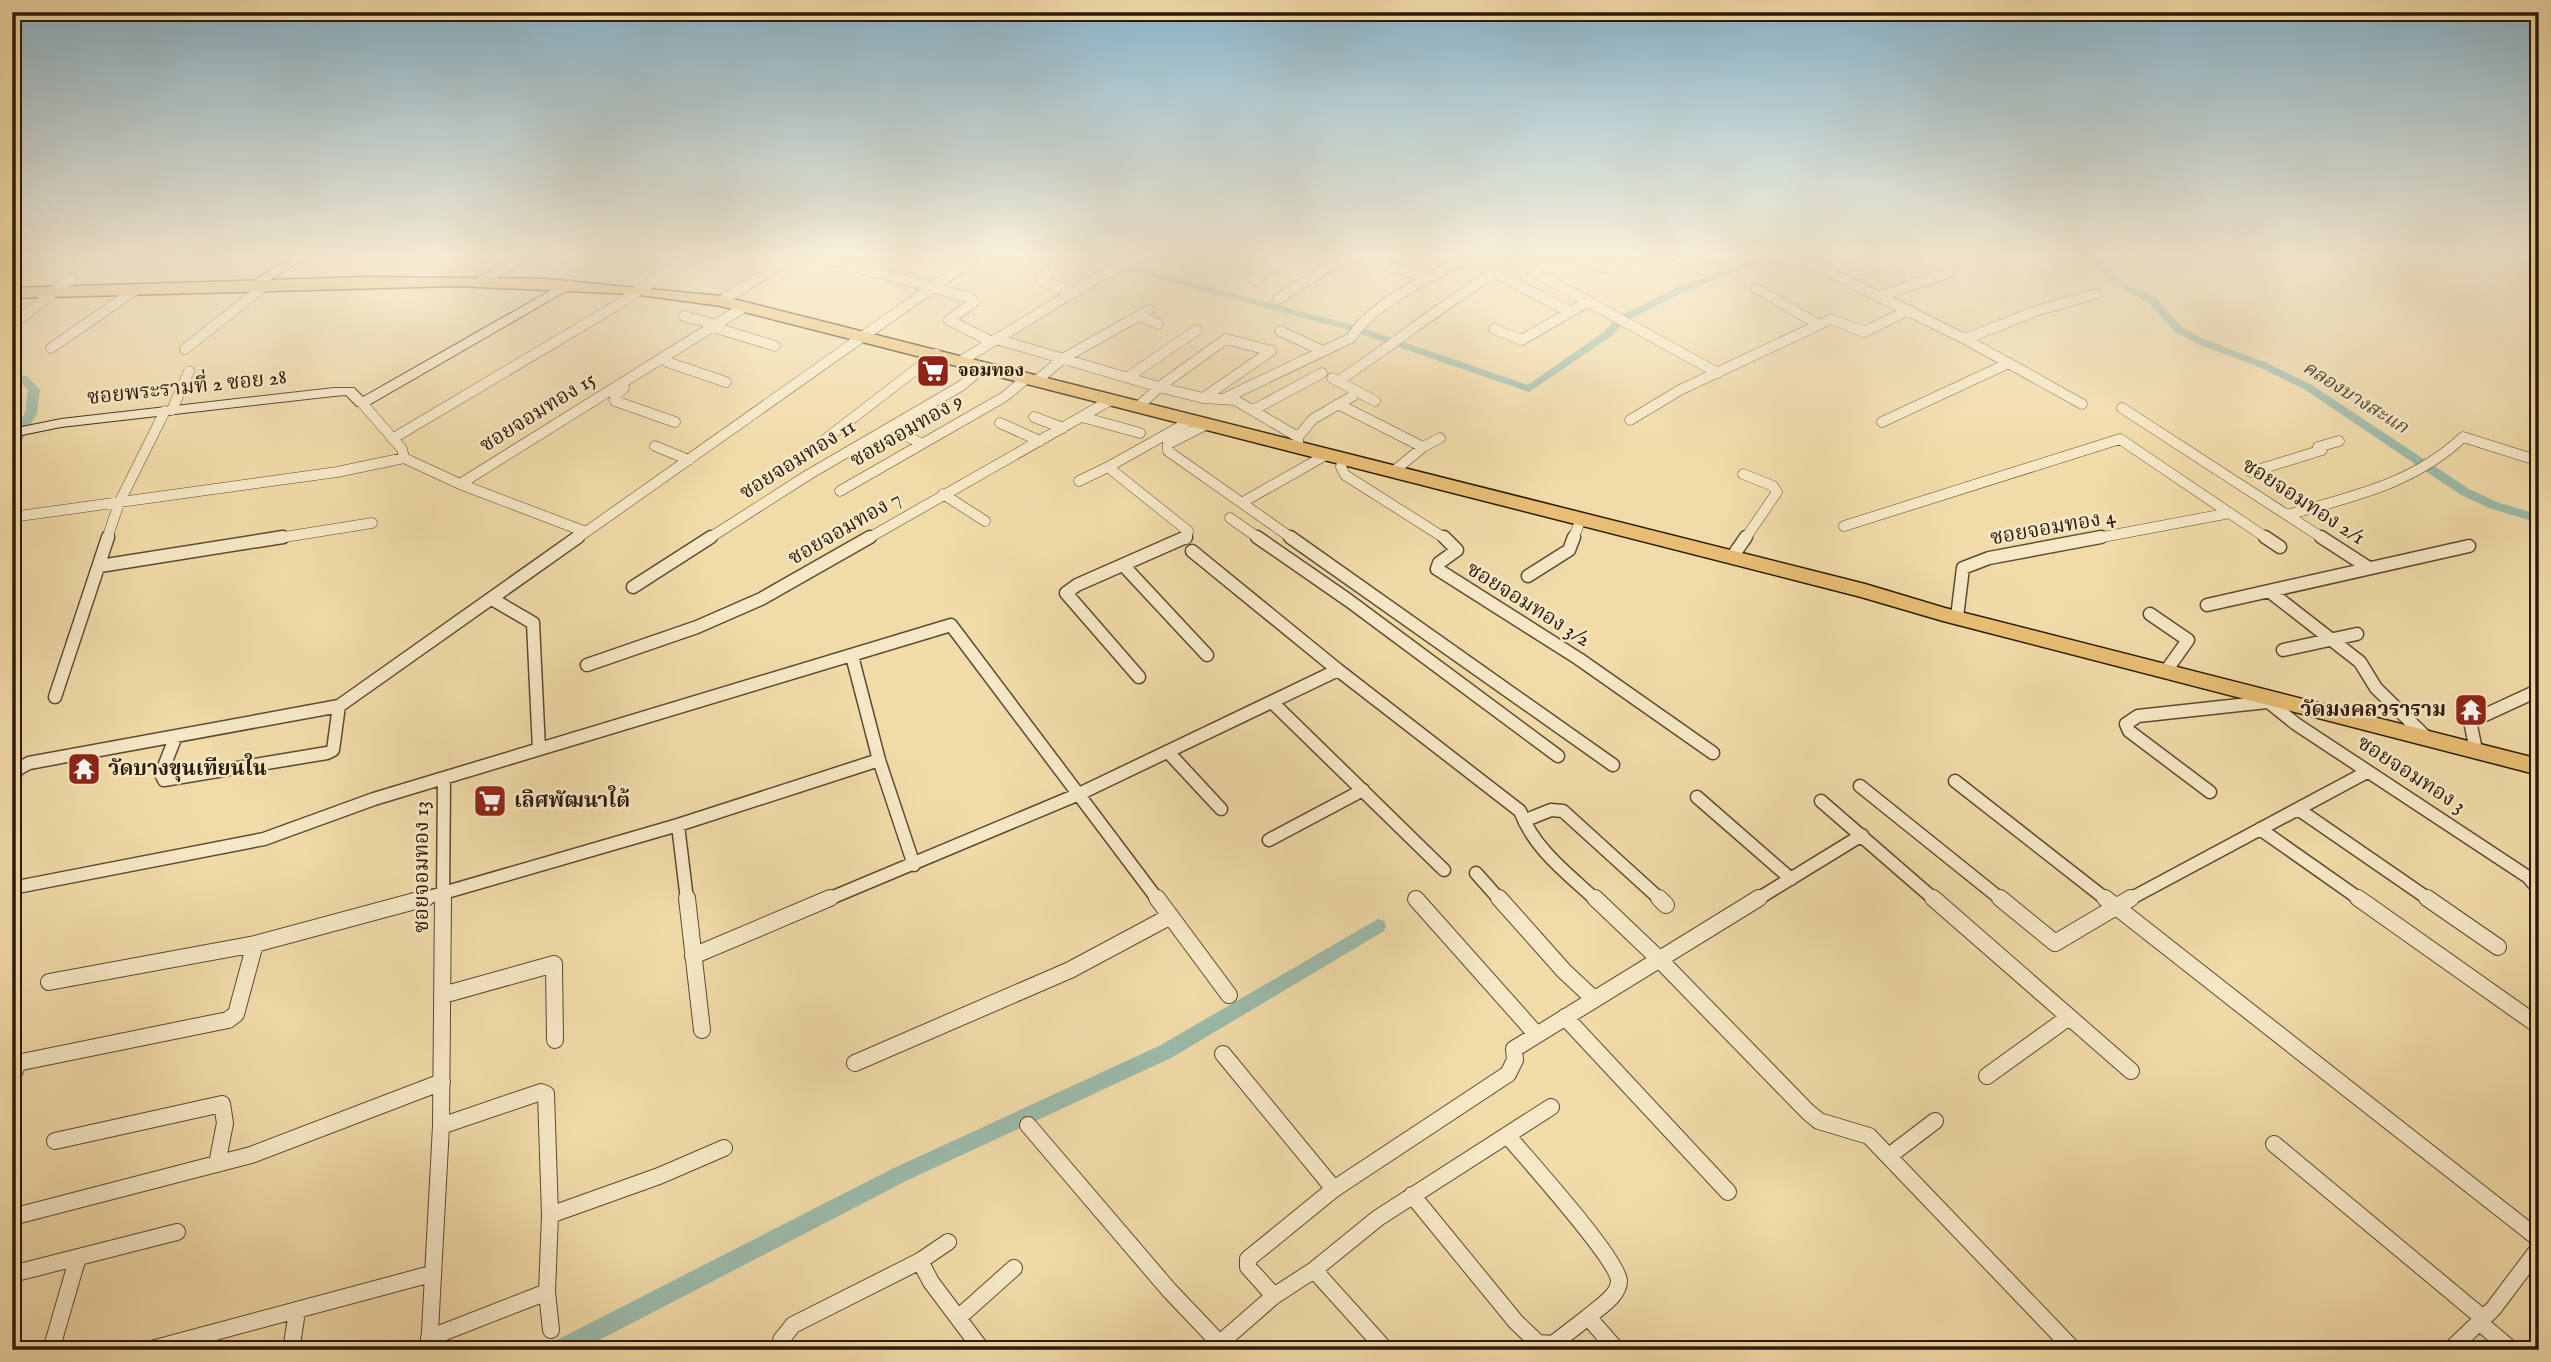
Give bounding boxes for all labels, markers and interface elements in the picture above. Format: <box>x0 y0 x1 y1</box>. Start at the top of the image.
supermarket icon: จอมทอง <box>914 352 952 390</box>
water label: คลองบางสะแก <box>2298 356 2413 441</box>
street label: ซอยพระรามที่ 2 ซอย 28 <box>85 360 288 412</box>
place label: จอมทอง <box>958 360 1024 383</box>
street label: ซอยจอมทอง 15 <box>475 366 601 459</box>
street label: ซอยจอมทอง 9 <box>846 388 968 474</box>
street label: ซอยจอมทอง 11 <box>735 414 861 506</box>
street label: ซอยจอมทอง 2/1 <box>2236 452 2370 552</box>
street label: ซอยจอมทอง 7 <box>784 486 906 572</box>
street label: ซอยจอมทอง 4 <box>1988 504 2118 552</box>
street label: ซอยจอมทอง 3/2 <box>1461 556 1595 654</box>
temple icon: วัดมงคลวราราม <box>2452 691 2490 729</box>
place label: วัดมงคลวราราม <box>2300 697 2446 724</box>
street label: ซอยจอมทอง 3 <box>2352 730 2470 820</box>
temple icon: วัดบางขุนเทียนใน <box>65 750 103 788</box>
place label: วัดบางขุนเทียนใน <box>108 753 267 783</box>
supermarket icon: เลิศพัฒนาใต้ <box>471 782 509 820</box>
place label: เลิศพัฒนาใต้ <box>514 785 630 815</box>
street label: ซอยจอมทอง 13 <box>409 801 436 933</box>

